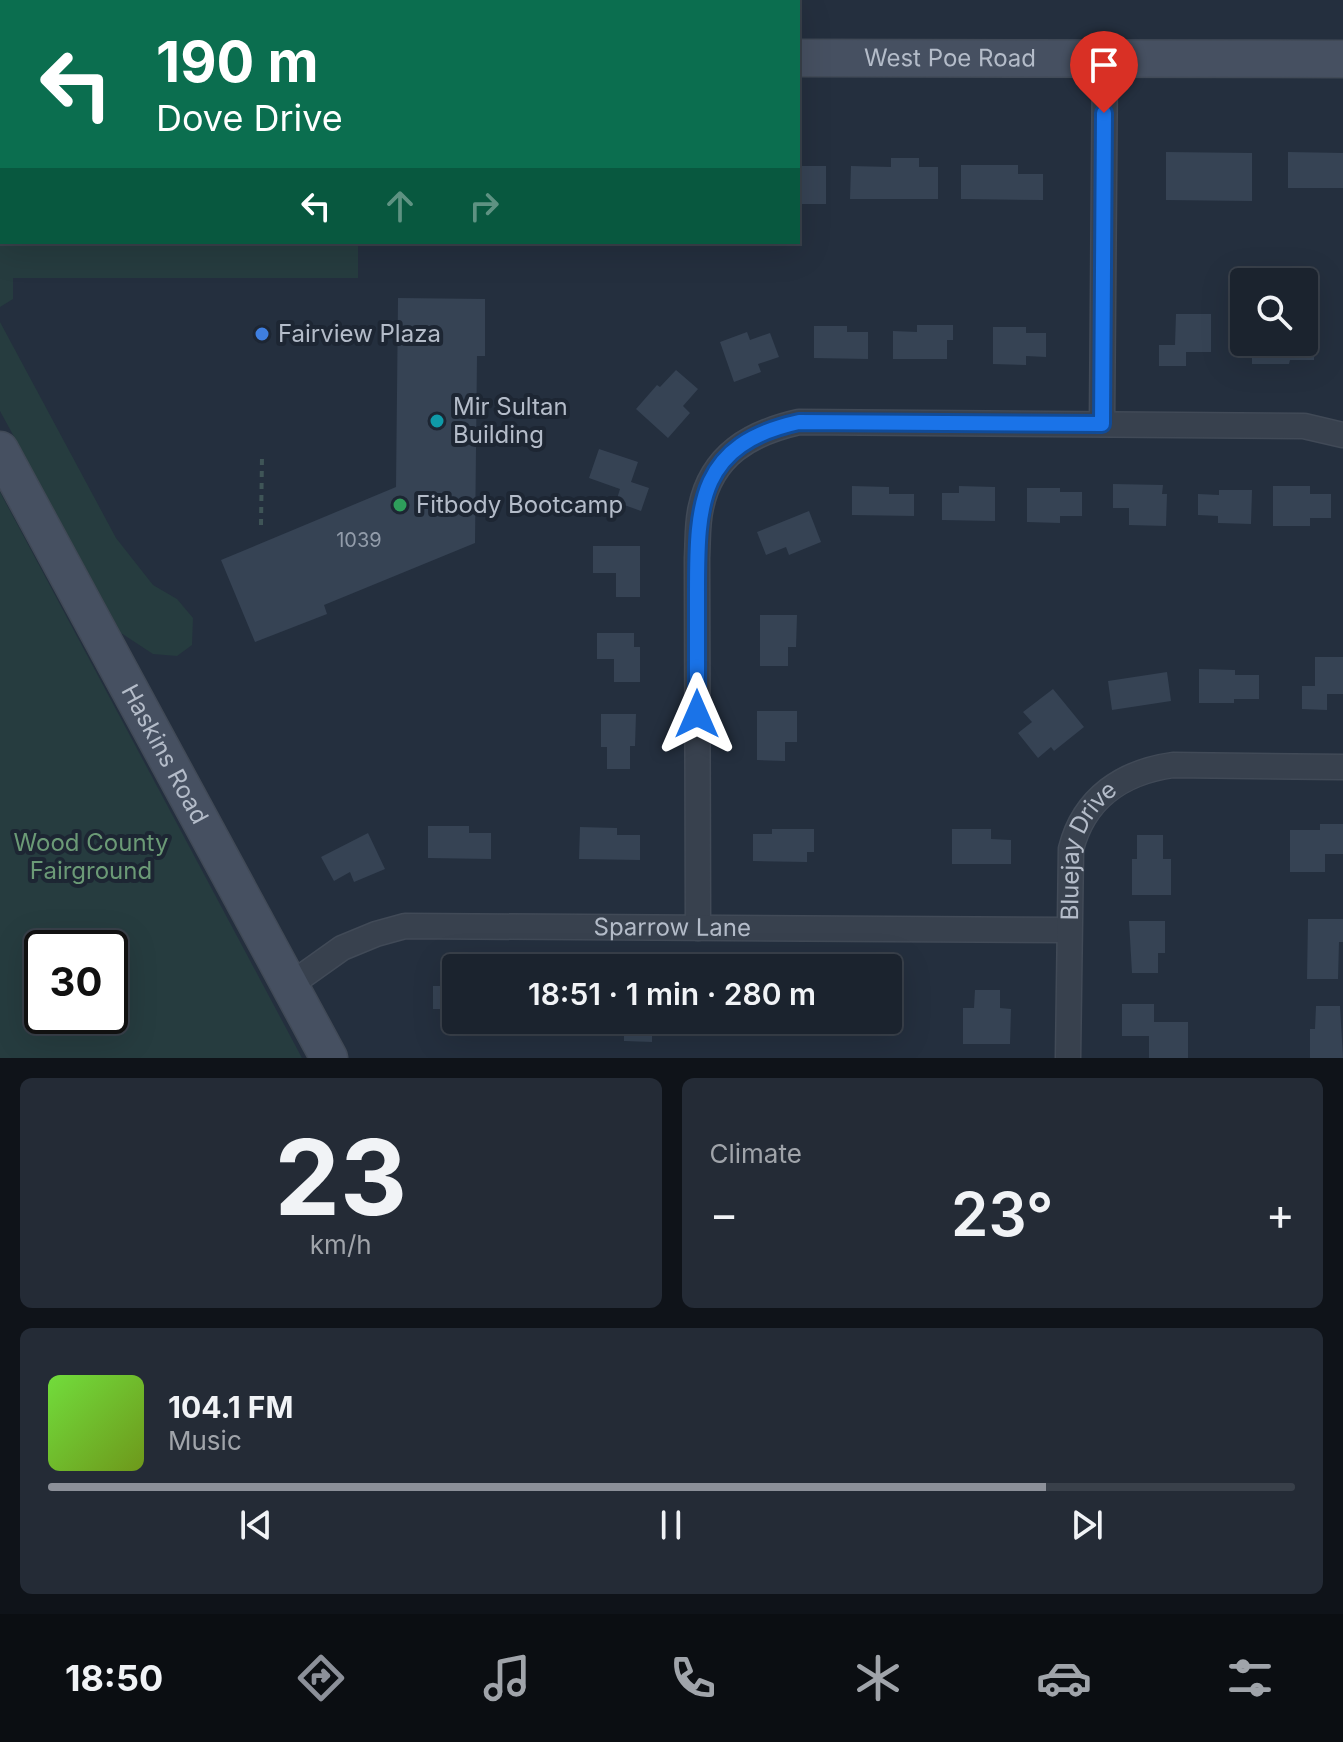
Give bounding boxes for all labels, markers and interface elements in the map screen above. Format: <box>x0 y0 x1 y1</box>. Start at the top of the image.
text: 190 m <box>156 28 319 96</box>
pin <box>1070 31 1138 113</box>
icon: left <box>24 32 128 136</box>
street label: West Poe Road <box>864 43 1036 72</box>
icon: arrive <box>1082 43 1126 87</box>
text: Dove Drive <box>156 96 343 140</box>
icon: left <box>294 184 338 228</box>
icon: ahead <box>378 184 422 228</box>
icon: right <box>462 184 506 228</box>
map controls <box>1230 268 1318 356</box>
button: search <box>1230 268 1318 356</box>
place label: Fairview Plaza <box>278 319 441 348</box>
marker: Fairview Plaza <box>253 325 271 343</box>
place label: Mir Sultan Building <box>453 392 568 449</box>
marker: Mir Sultan Building <box>428 412 446 430</box>
place label: Fitbody Bootcamp <box>416 490 623 519</box>
marker: Fitbody Bootcamp <box>391 496 409 514</box>
house number: 1039 <box>336 528 382 552</box>
position arrow <box>655 672 739 756</box>
street label: Haskins Road <box>116 679 215 829</box>
street label: Bluejay Drive <box>1055 775 1122 920</box>
park label: Wood County Fairground <box>14 828 168 885</box>
street label: Sparrow Lane <box>593 912 751 942</box>
speed limit sign: 30 <box>24 930 128 1034</box>
text: 18:51 · 1 min · 280 m <box>528 976 816 1012</box>
text: 23 <box>274 1114 407 1240</box>
text: Climate <box>710 1138 802 1169</box>
text: 23° <box>951 1178 1053 1250</box>
text: − <box>710 1187 739 1241</box>
text: + <box>1266 1187 1295 1241</box>
text: km/h <box>310 1229 372 1260</box>
text: 104.1 FM <box>168 1389 293 1425</box>
text: Music <box>168 1425 242 1456</box>
icon: previous <box>234 1503 278 1547</box>
icon: pause <box>649 1503 693 1547</box>
icon: next <box>1065 1503 1109 1547</box>
icon: directions <box>293 1650 349 1706</box>
icon: music <box>479 1650 535 1706</box>
icon: phone <box>665 1650 721 1706</box>
icon: climate <box>850 1650 906 1706</box>
icon: car <box>1036 1650 1092 1706</box>
icon: filters <box>1222 1650 1278 1706</box>
text: 18:50 <box>65 1656 163 1700</box>

